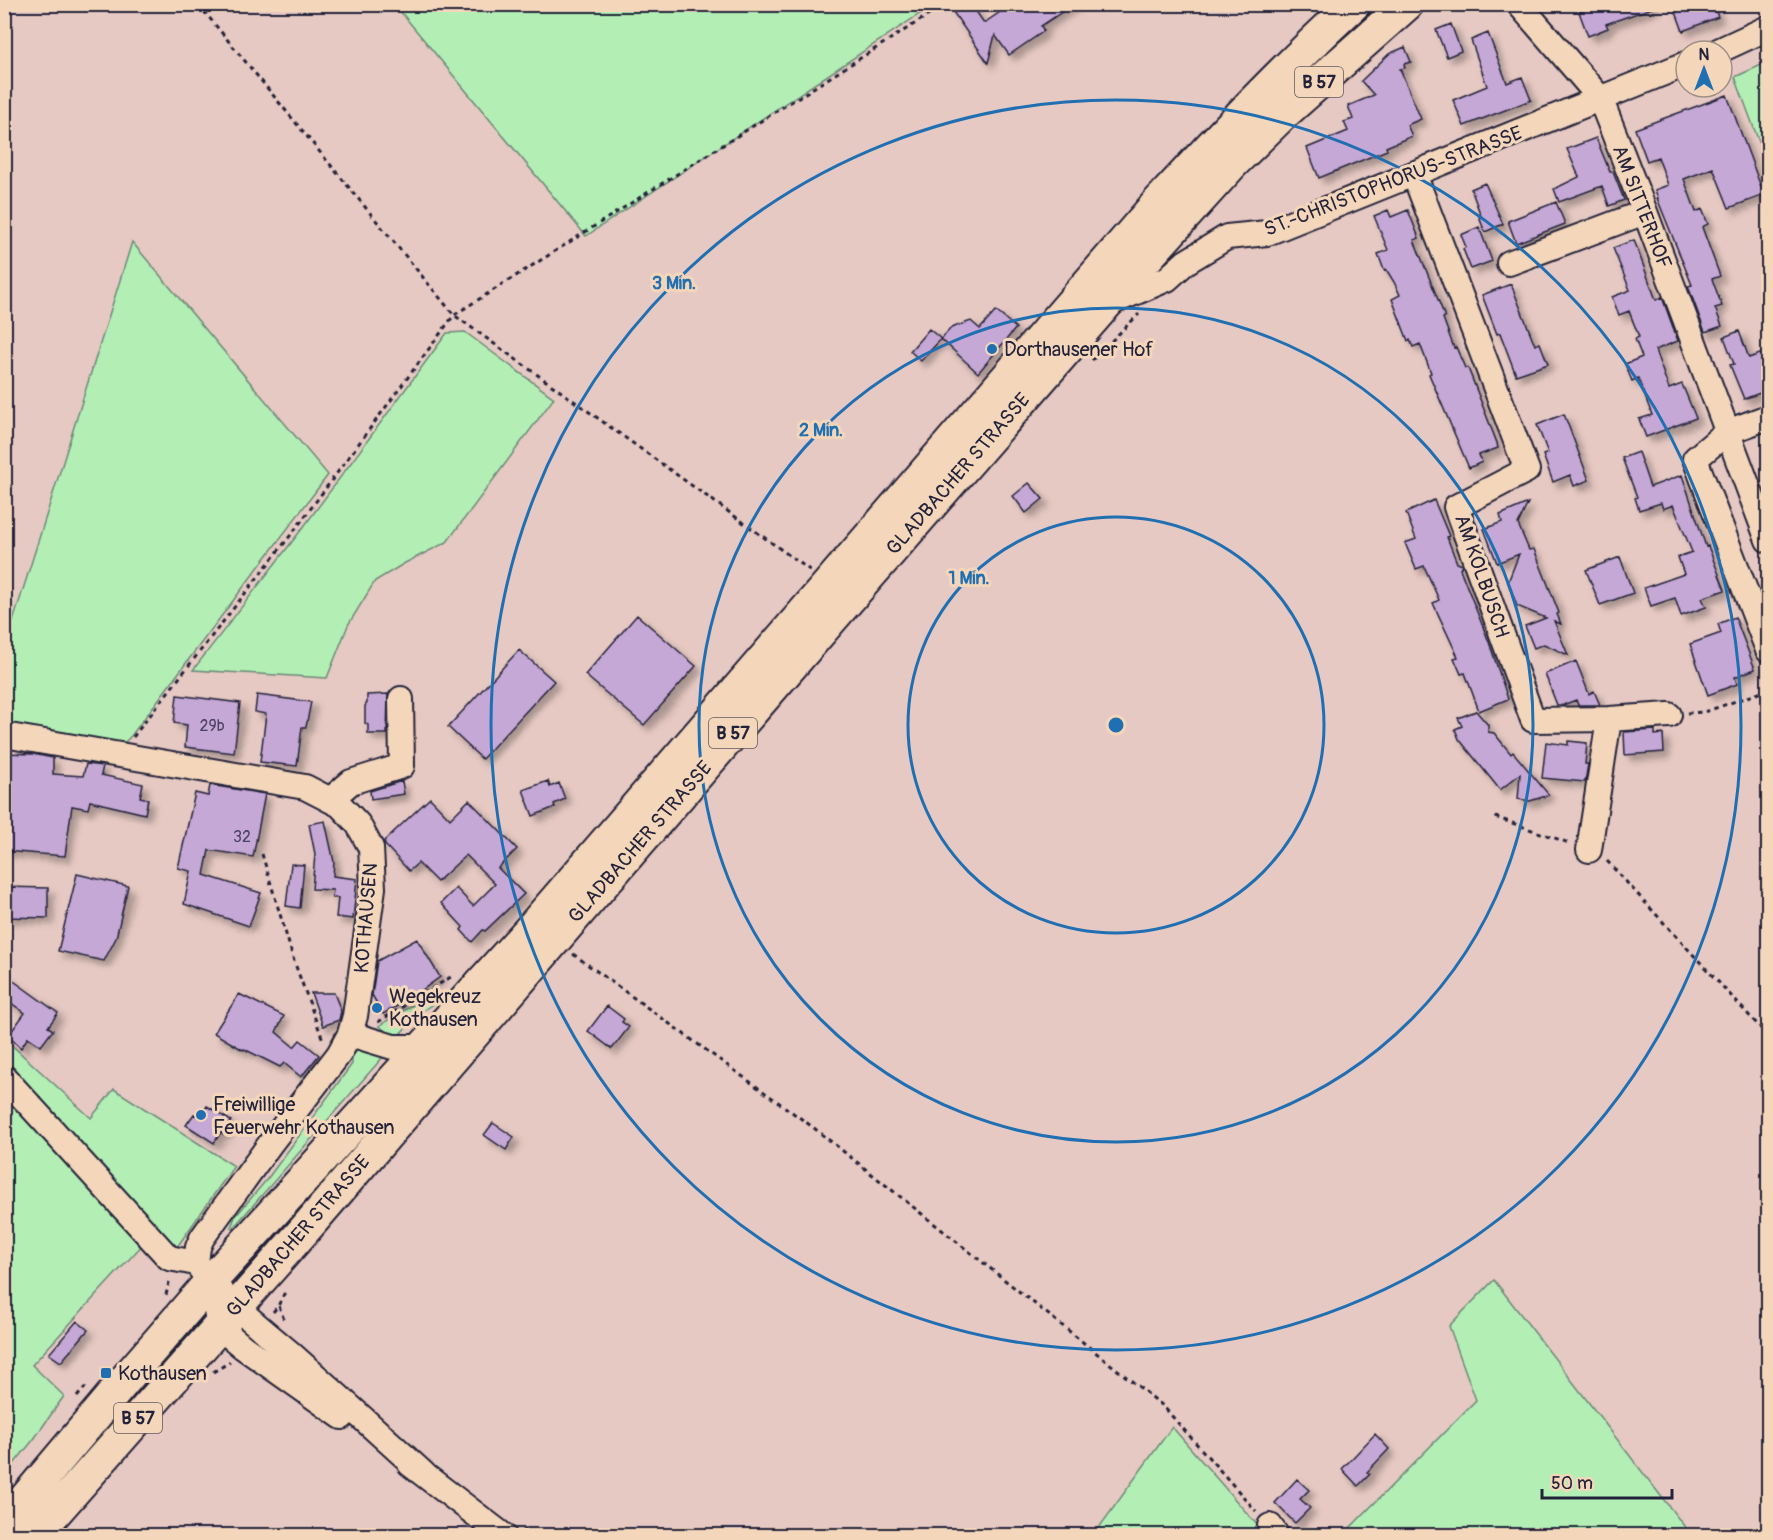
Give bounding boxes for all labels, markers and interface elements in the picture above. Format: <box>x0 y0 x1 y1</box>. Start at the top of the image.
north arrow <box>1674 39 1734 99</box>
text: N <box>1699 45 1710 65</box>
road number: B 57 <box>1295 67 1343 97</box>
street label: ST.-CHRISTOPHORUS-STRASSE <box>1260 120 1526 242</box>
street label: AM SITTERHOF <box>1607 142 1677 272</box>
text: 3 Min. <box>652 272 696 295</box>
place label: Dorthausener Hof <box>1004 337 1153 362</box>
marker: Dorthausener Hof <box>985 342 999 356</box>
street label: GLADBACHER STRASSE <box>881 388 1035 560</box>
text: 2 Min. <box>799 419 843 442</box>
street label: AM KOLBUSCH <box>1449 511 1515 641</box>
text: 1 Min. <box>948 567 990 590</box>
centre of rings <box>1106 715 1126 735</box>
house number: 29b <box>199 716 225 736</box>
road number: B 57 <box>709 718 757 748</box>
street label: GLADBACHER STRASSE <box>563 756 717 928</box>
house number: 32 <box>233 827 251 847</box>
street label: KOTHAUSEN <box>349 862 383 974</box>
place label: Wegekreuz Kothausen <box>389 984 481 1032</box>
marker: Wegekreuz Kothausen <box>370 1001 384 1015</box>
place label: Freiwillige Feuerwehr Kothausen <box>213 1092 395 1140</box>
marker: Freiwillige Feuerwehr Kothausen <box>194 1108 208 1122</box>
street label: GLADBACHER STRASSE <box>221 1150 375 1322</box>
place label: Kothausen <box>118 1361 207 1386</box>
marker: Kothausen <box>99 1366 113 1380</box>
road number: B 57 <box>114 1403 162 1433</box>
scale bar <box>1542 1462 1672 1500</box>
text: 50 m <box>1551 1472 1593 1495</box>

